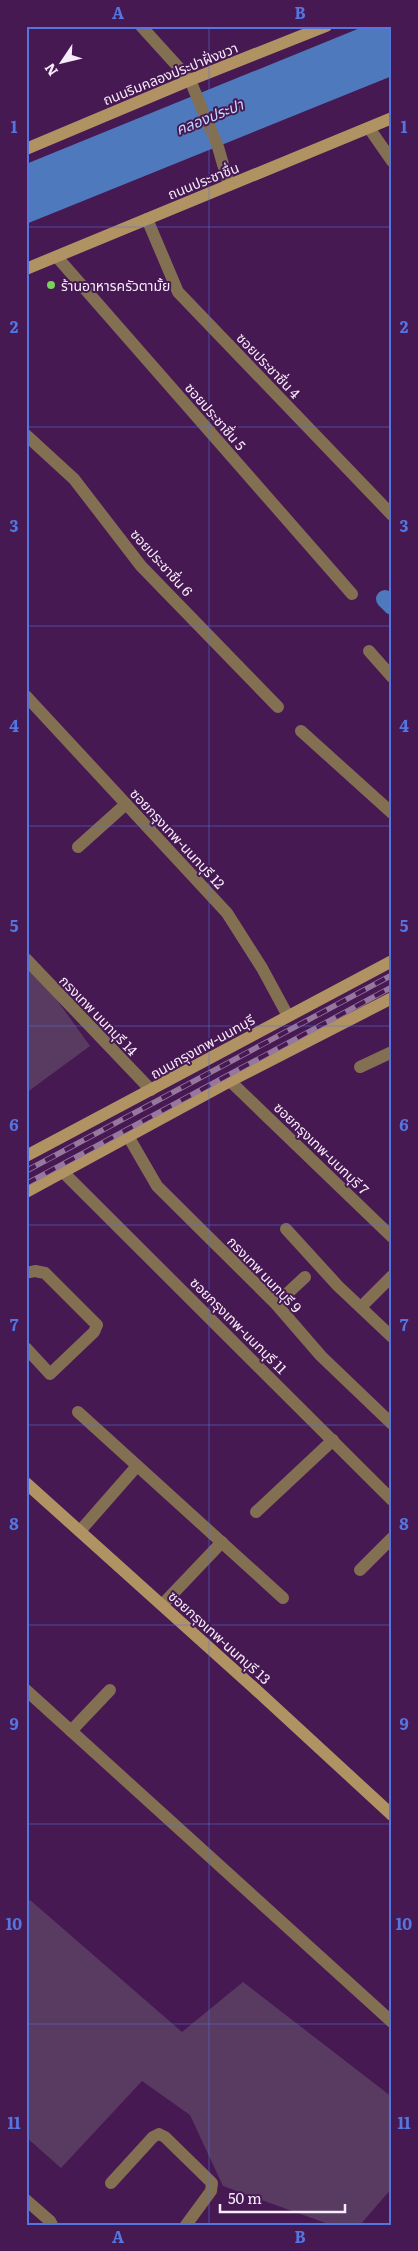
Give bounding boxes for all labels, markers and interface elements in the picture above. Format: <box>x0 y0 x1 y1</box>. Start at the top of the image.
text: A <box>112 0 124 24</box>
text: B <box>294 0 306 24</box>
street label: ถนนริมคลองประปาฝั่งขวา <box>99 37 241 109</box>
north arrow <box>38 38 88 88</box>
text: N <box>39 59 62 81</box>
water label: คลองประปา <box>172 92 247 140</box>
text: 1 <box>11 114 18 138</box>
text: 1 <box>401 114 408 138</box>
street label: ถนนประชาชื่น <box>164 157 242 203</box>
place label: ร้านอาหารครัวตามั้ย <box>61 275 170 295</box>
marker: ร้านอาหารครัวตามั้ย <box>45 279 57 291</box>
text: 2 <box>10 314 19 338</box>
text: 2 <box>400 314 409 338</box>
street label: ซอยประชาชื่น 4 <box>233 328 306 402</box>
street label: ซอยประชาชื่น 5 <box>181 378 251 454</box>
text: 3 <box>10 513 19 537</box>
text: 3 <box>400 513 409 537</box>
street label: ซอยประชาชื่น 6 <box>126 524 198 600</box>
text: 4 <box>9 713 19 737</box>
text: 4 <box>399 713 409 737</box>
street label: ซอยกรุงเทพ-นนทบุรี 12 <box>126 783 230 893</box>
text: 5 <box>10 913 19 937</box>
text: 5 <box>400 913 409 937</box>
street label: กรงเทพ นนทบุรี 14 <box>55 970 143 1060</box>
street label: ถนนกรุงเทพ-นนทบุรี <box>146 1009 258 1083</box>
street label: ซอยกรุงเทพ-นนทบุรี 7 <box>270 1097 374 1199</box>
text: 6 <box>9 1112 19 1136</box>
text: 6 <box>399 1112 409 1136</box>
street label: กรงเทพ นนทบุรี 9 <box>223 1231 307 1317</box>
street label: ซอยกรุงเทพ-นนทบุรี 11 <box>186 1272 292 1378</box>
text: 7 <box>10 1312 19 1336</box>
text: 7 <box>400 1312 409 1336</box>
text: 8 <box>9 1511 19 1535</box>
text: 8 <box>399 1511 409 1535</box>
street label: ซอยกรุงเทพ-นนทบุรี 13 <box>165 1586 275 1688</box>
text: 9 <box>9 1711 19 1735</box>
text: 9 <box>399 1711 409 1735</box>
text: 10 <box>6 1911 22 1935</box>
text: 10 <box>396 1911 412 1935</box>
text: 11 <box>7 2110 21 2134</box>
text: 11 <box>397 2110 411 2134</box>
scale bar <box>220 2181 346 2213</box>
text: 50 m <box>228 2186 262 2209</box>
text: A <box>112 2224 124 2248</box>
text: B <box>294 2224 306 2248</box>

